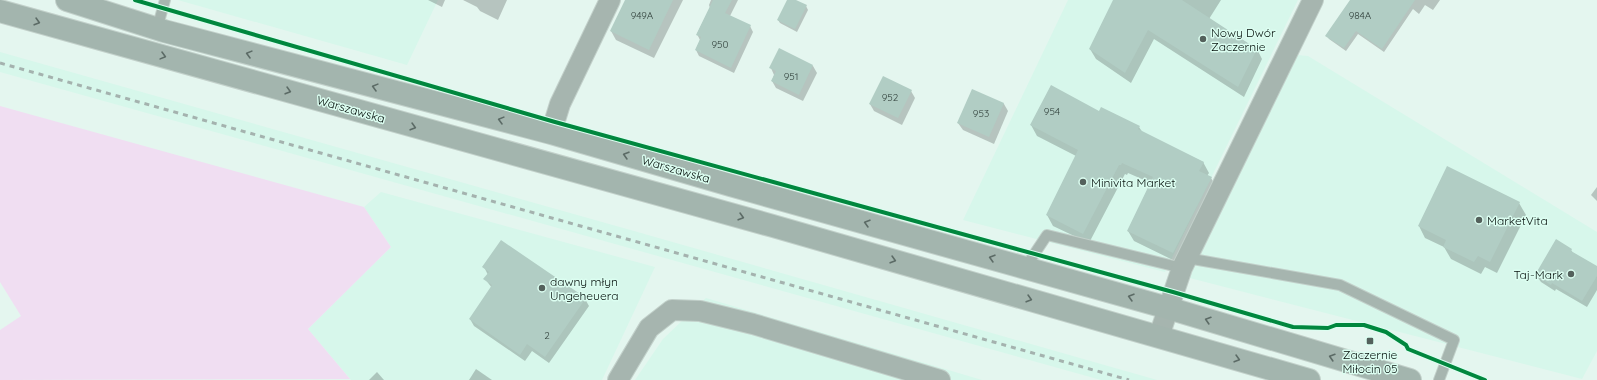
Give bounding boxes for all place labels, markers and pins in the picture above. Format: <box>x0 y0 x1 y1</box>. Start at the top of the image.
place label: Nowy Dwór Zaczernie <box>1211 25 1276 54</box>
marker: Nowy Dwór Zaczernie <box>1198 34 1208 44</box>
place label: Minivita Market <box>1091 175 1175 190</box>
marker: Minivita Market <box>1078 177 1088 187</box>
place label: MarketVita <box>1487 213 1548 228</box>
marker: MarketVita <box>1474 215 1484 225</box>
place label: Taj-Mark <box>1514 267 1563 282</box>
marker: Taj-Mark <box>1566 269 1576 279</box>
place label: dawny młyn Ungeheuera <box>550 274 618 303</box>
marker: dawny młyn Ungeheuera <box>537 283 547 293</box>
marker: Zaczernie Miłocin 05 <box>1365 336 1375 346</box>
place label: Zaczernie Miłocin 05 <box>1342 347 1398 376</box>

